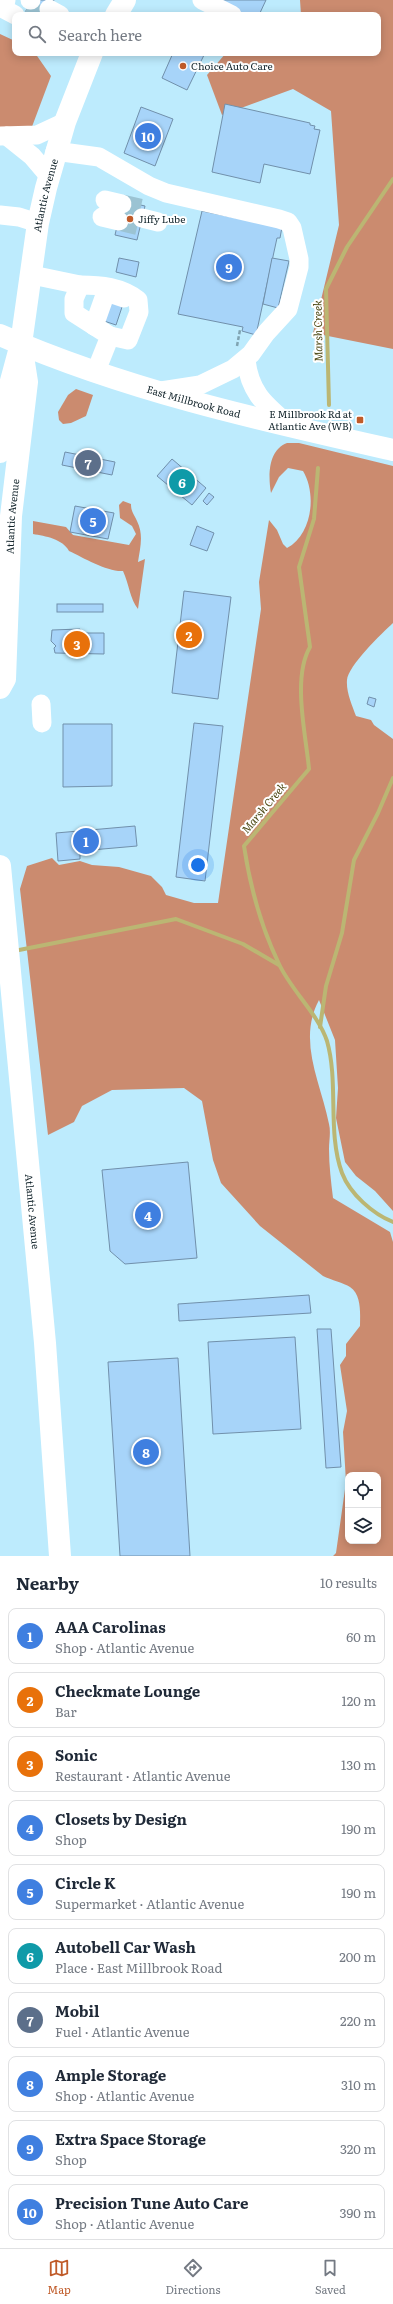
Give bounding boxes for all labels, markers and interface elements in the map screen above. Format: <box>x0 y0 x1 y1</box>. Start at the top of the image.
search box <box>12 12 381 56</box>
icon: search <box>26 23 48 45</box>
text: Search here <box>58 23 142 46</box>
place label: Choice Auto Care <box>191 58 273 73</box>
marker: Choice Auto Care <box>178 61 188 71</box>
pin: 10 <box>135 121 161 151</box>
street label: Atlantic Avenue <box>29 157 61 233</box>
place label: Jiffy Lube <box>138 211 185 226</box>
marker: Jiffy Lube <box>125 214 135 224</box>
pin: 9 <box>216 252 242 282</box>
water label: Marsh Creek <box>308 300 326 362</box>
street label: East Millbrook Road <box>145 381 242 421</box>
place label: E Millbrook Rd at Atlantic Ave (WB) <box>268 406 352 433</box>
marker: E Millbrook Rd at Atlantic Ave (WB) <box>355 415 365 425</box>
pin: 7 <box>75 448 101 478</box>
pin: 6 <box>169 467 195 497</box>
street label: Atlantic Avenue <box>2 478 22 554</box>
pin: 5 <box>80 506 106 536</box>
pin: 2 <box>176 620 202 650</box>
pin: 3 <box>64 629 90 659</box>
water label: Marsh Creek <box>237 779 289 836</box>
pin: 1 <box>73 826 99 856</box>
your location <box>188 855 208 875</box>
street label: Atlantic Avenue <box>22 1173 44 1250</box>
pin: 4 <box>135 1200 161 1230</box>
pin: 8 <box>133 1437 159 1467</box>
map controls <box>345 1472 381 1544</box>
button: locate <box>345 1472 381 1508</box>
button: layers <box>345 1508 381 1544</box>
text: Nearby <box>16 1570 79 1595</box>
text: 10 results <box>320 1573 377 1592</box>
text: AAA Carolinas <box>55 1615 166 1638</box>
text: 1 <box>27 1627 33 1646</box>
text: 60 m <box>346 1627 376 1646</box>
text: Shop · Atlantic Avenue <box>55 1638 194 1657</box>
text: Checkmate Lounge <box>55 1679 200 1702</box>
text: 2 <box>27 1691 33 1710</box>
text: 120 m <box>341 1691 376 1710</box>
text: Bar <box>55 1702 77 1721</box>
text: Sonic <box>55 1743 97 1766</box>
text: 3 <box>26 1755 34 1774</box>
text: 130 m <box>341 1755 376 1774</box>
text: Restaurant · Atlantic Avenue <box>55 1766 230 1785</box>
text: Closets by Design <box>55 1807 187 1830</box>
text: 4 <box>26 1819 34 1838</box>
text: 190 m <box>341 1819 376 1838</box>
text: Shop <box>55 1830 87 1849</box>
text: Circle K <box>55 1871 116 1894</box>
text: 5 <box>26 1883 34 1902</box>
text: 190 m <box>341 1883 376 1902</box>
text: Supermarket · Atlantic Avenue <box>55 1894 244 1913</box>
text: Autobell Car Wash <box>55 1935 196 1958</box>
text: 6 <box>26 1947 34 1966</box>
text: 200 m <box>339 1947 376 1966</box>
text: Place · East Millbrook Road <box>55 1958 222 1977</box>
text: Mobil <box>55 1999 99 2022</box>
text: 7 <box>26 2011 34 2030</box>
text: 220 m <box>340 2011 376 2030</box>
text: Fuel · Atlantic Avenue <box>55 2022 189 2041</box>
text: Ample Storage <box>55 2063 166 2086</box>
text: 8 <box>26 2075 34 2094</box>
text: 310 m <box>341 2075 376 2094</box>
text: Shop · Atlantic Avenue <box>55 2086 194 2105</box>
text: Extra Space Storage <box>55 2127 206 2150</box>
text: 9 <box>26 2139 34 2158</box>
text: 320 m <box>340 2139 376 2158</box>
text: Shop <box>55 2150 87 2169</box>
text: Precision Tune Auto Care <box>55 2191 248 2214</box>
text: 10 <box>23 2203 37 2222</box>
text: 390 m <box>339 2203 376 2222</box>
text: Shop · Atlantic Avenue <box>55 2214 194 2233</box>
tab: Map <box>47 2257 71 2297</box>
tab: Directions <box>165 2257 220 2297</box>
tab: Saved <box>315 2257 346 2297</box>

